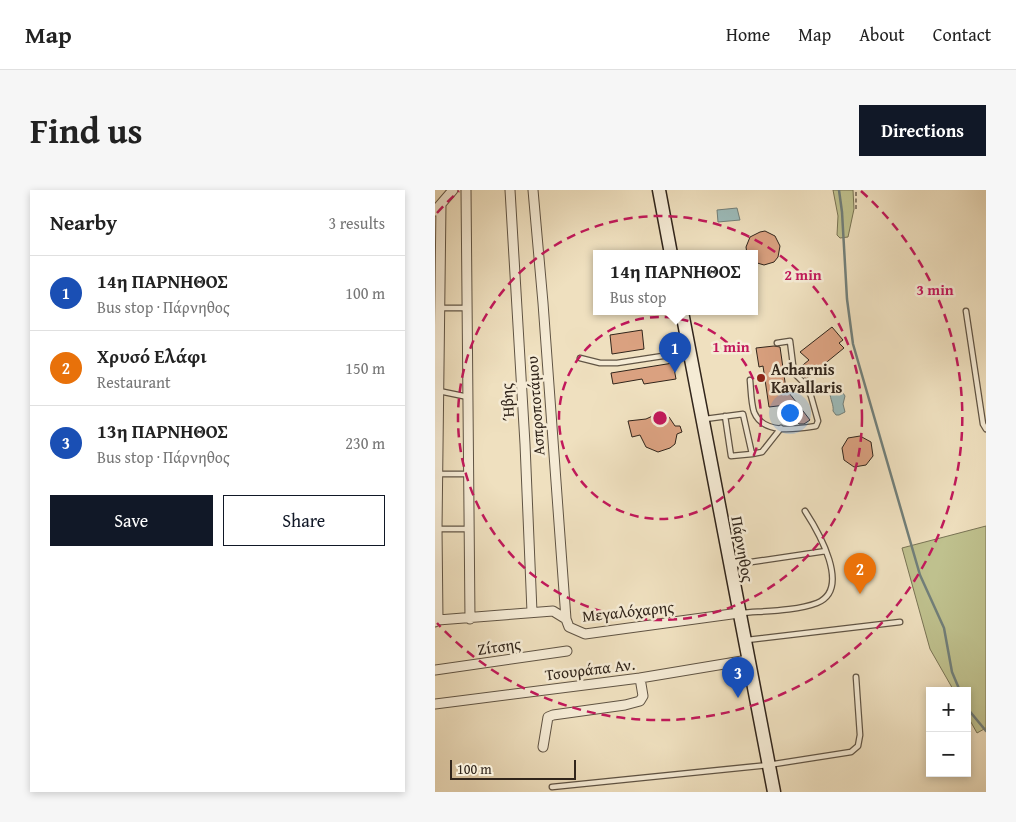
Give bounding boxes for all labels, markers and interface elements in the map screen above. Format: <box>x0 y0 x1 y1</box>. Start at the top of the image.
text: Map <box>25 17 72 52</box>
text: Home <box>726 21 770 48</box>
text: Map <box>798 21 831 48</box>
text: About <box>859 21 905 48</box>
text: Contact <box>933 21 991 48</box>
text: Find us <box>30 105 143 156</box>
button: Directions <box>859 105 986 156</box>
text: Nearby <box>50 207 117 238</box>
text: 3 results <box>328 211 385 235</box>
popup <box>593 250 758 315</box>
text: 14η ΠΑΡΝΗΘΟΣ <box>610 257 741 285</box>
text: 2 min <box>784 264 822 285</box>
text: 14η ΠΑΡΝΗΘΟΣ <box>97 267 228 295</box>
text: 3 min <box>916 279 954 300</box>
text: 1 <box>62 281 70 305</box>
text: 100 m <box>345 281 385 305</box>
text: Bus stop <box>610 285 666 309</box>
text: Bus stop · Πάρνηθος <box>97 295 230 319</box>
pin: 1 <box>659 332 691 373</box>
text: 1 min <box>712 336 750 357</box>
text: Χρυσό Ελάφι <box>97 342 207 370</box>
street label: Ασπροποτάμου <box>520 355 550 457</box>
text: 2 <box>62 356 70 380</box>
text: 150 m <box>345 356 385 380</box>
place label: Acharnis Kavallaris <box>771 357 843 399</box>
text: Restaurant <box>97 370 171 394</box>
marker: Acharnis Kavallaris <box>755 372 767 384</box>
street label: Ήβης <box>494 382 520 422</box>
your location <box>777 400 803 426</box>
centre of rings <box>651 409 669 427</box>
text: 13η ΠΑΡΝΗΘΟΣ <box>97 417 228 445</box>
text: 3 <box>62 431 70 455</box>
text: 230 m <box>345 431 385 455</box>
text: Bus stop · Πάρνηθος <box>97 445 230 469</box>
button: Save <box>50 495 213 546</box>
button: Share <box>223 495 385 546</box>
street label: Πάρνηθος <box>725 514 761 584</box>
pin: 2 <box>844 553 876 594</box>
street label: Μεγαλόχαρης <box>581 594 675 628</box>
street label: Ζίτσης <box>476 631 522 661</box>
street label: Τσουράπα Αν. <box>544 652 637 686</box>
pin: 3 <box>722 657 754 698</box>
map controls <box>926 687 971 777</box>
button: + <box>926 687 971 732</box>
button: − <box>926 732 971 777</box>
scale bar <box>450 757 576 780</box>
text: 100 m <box>457 759 492 779</box>

